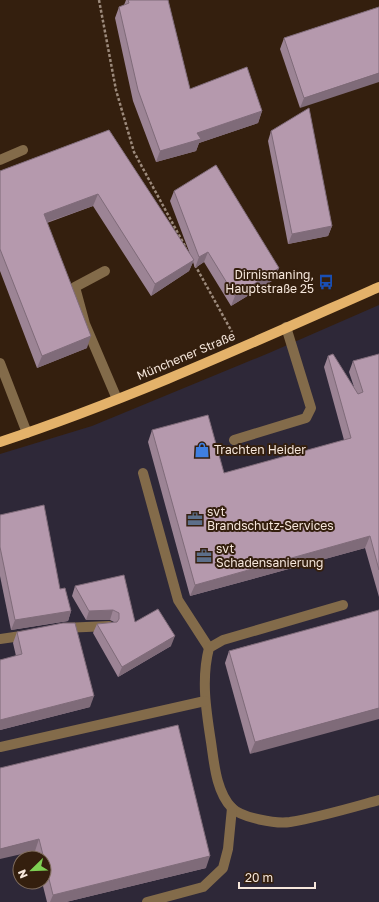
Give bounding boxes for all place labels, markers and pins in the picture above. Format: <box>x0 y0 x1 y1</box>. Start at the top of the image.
place label: Dirnismaning, Hauptstraße 25 <box>225 267 314 296</box>
bus stop icon: Dirnismaning, Hauptstraße 25 <box>317 273 335 291</box>
shop icon: Trachten Heider <box>193 441 211 459</box>
place label: Trachten Heider <box>214 442 306 457</box>
place label: svt Brandschutz-Services <box>207 504 334 533</box>
office icon: svt Brandschutz-Services <box>186 510 204 528</box>
place label: svt Schadensanierung <box>216 541 324 570</box>
office icon: svt Schadensanierung <box>195 547 213 565</box>

